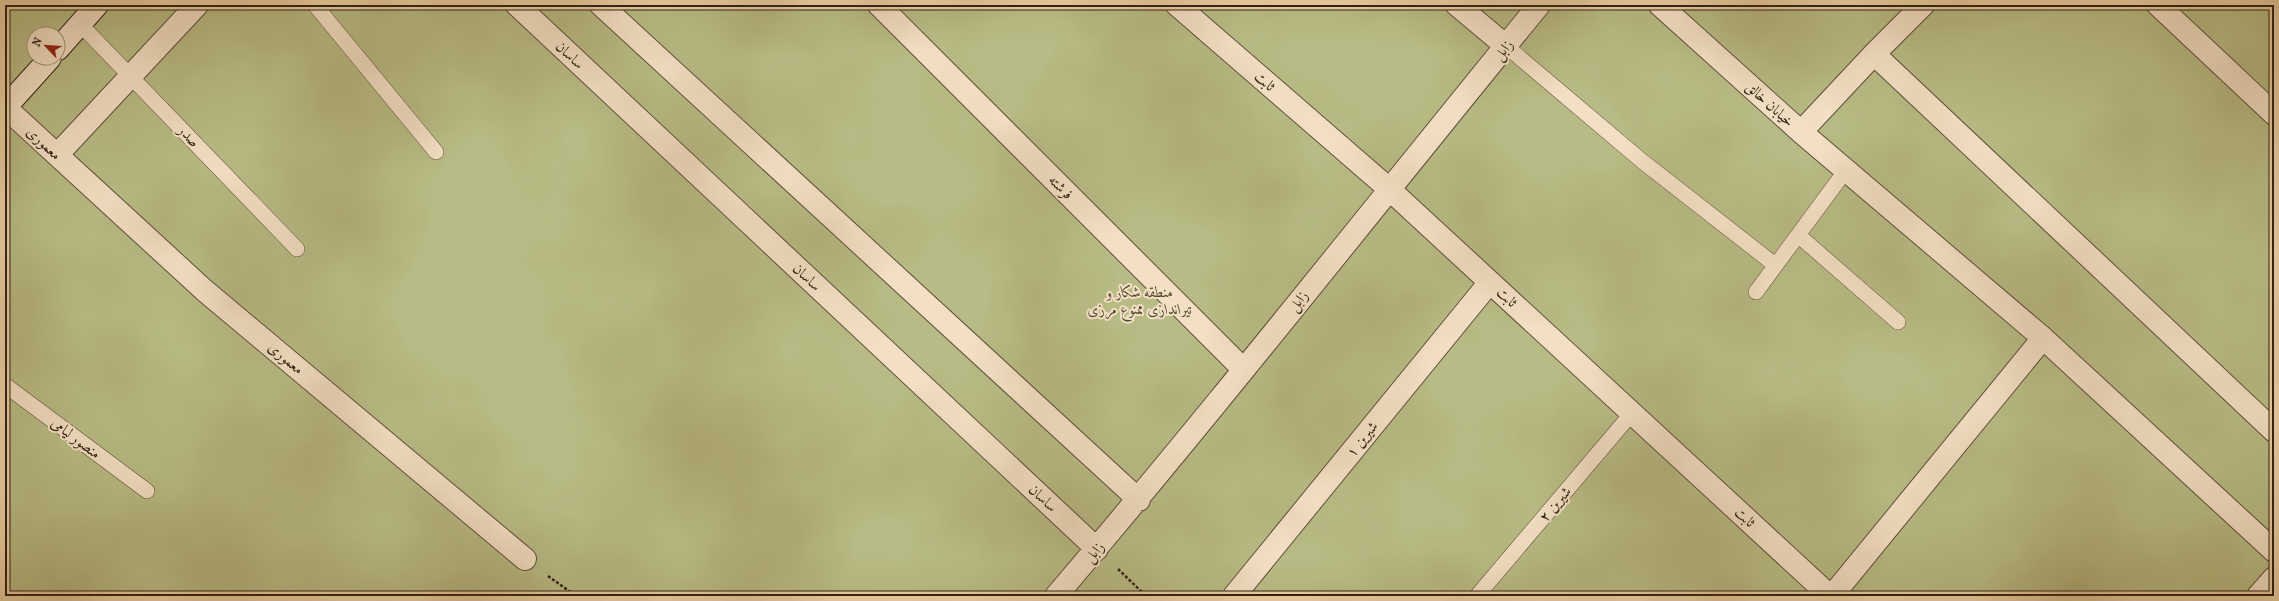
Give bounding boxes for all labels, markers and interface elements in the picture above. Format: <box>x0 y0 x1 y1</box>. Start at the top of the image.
north arrow <box>26 26 66 66</box>
text: N <box>30 35 45 49</box>
street label: زابل <box>1489 36 1518 65</box>
street label: ساسان <box>552 37 588 73</box>
street label: ثابت <box>1251 67 1279 95</box>
street label: خیابان خالق <box>1742 77 1798 131</box>
street label: صدر <box>173 120 204 151</box>
street label: معموری <box>23 122 65 164</box>
street label: فرشته <box>1044 171 1077 204</box>
street label: ساسان <box>789 259 825 295</box>
park label: منطقه شکار و تیراندازی ممنوع مرزی <box>1088 283 1192 322</box>
street label: ثابت <box>1493 283 1521 311</box>
street label: زابل <box>1284 287 1313 316</box>
street label: معموری <box>265 338 307 378</box>
street label: منصور لیامی <box>48 414 104 462</box>
street label: شیرین ۱ <box>1342 418 1382 460</box>
street label: ساسان <box>1025 480 1061 516</box>
street label: شیرین ۲ <box>1535 483 1575 525</box>
street label: ثابت <box>1731 503 1759 531</box>
street label: زابل <box>1080 538 1109 567</box>

